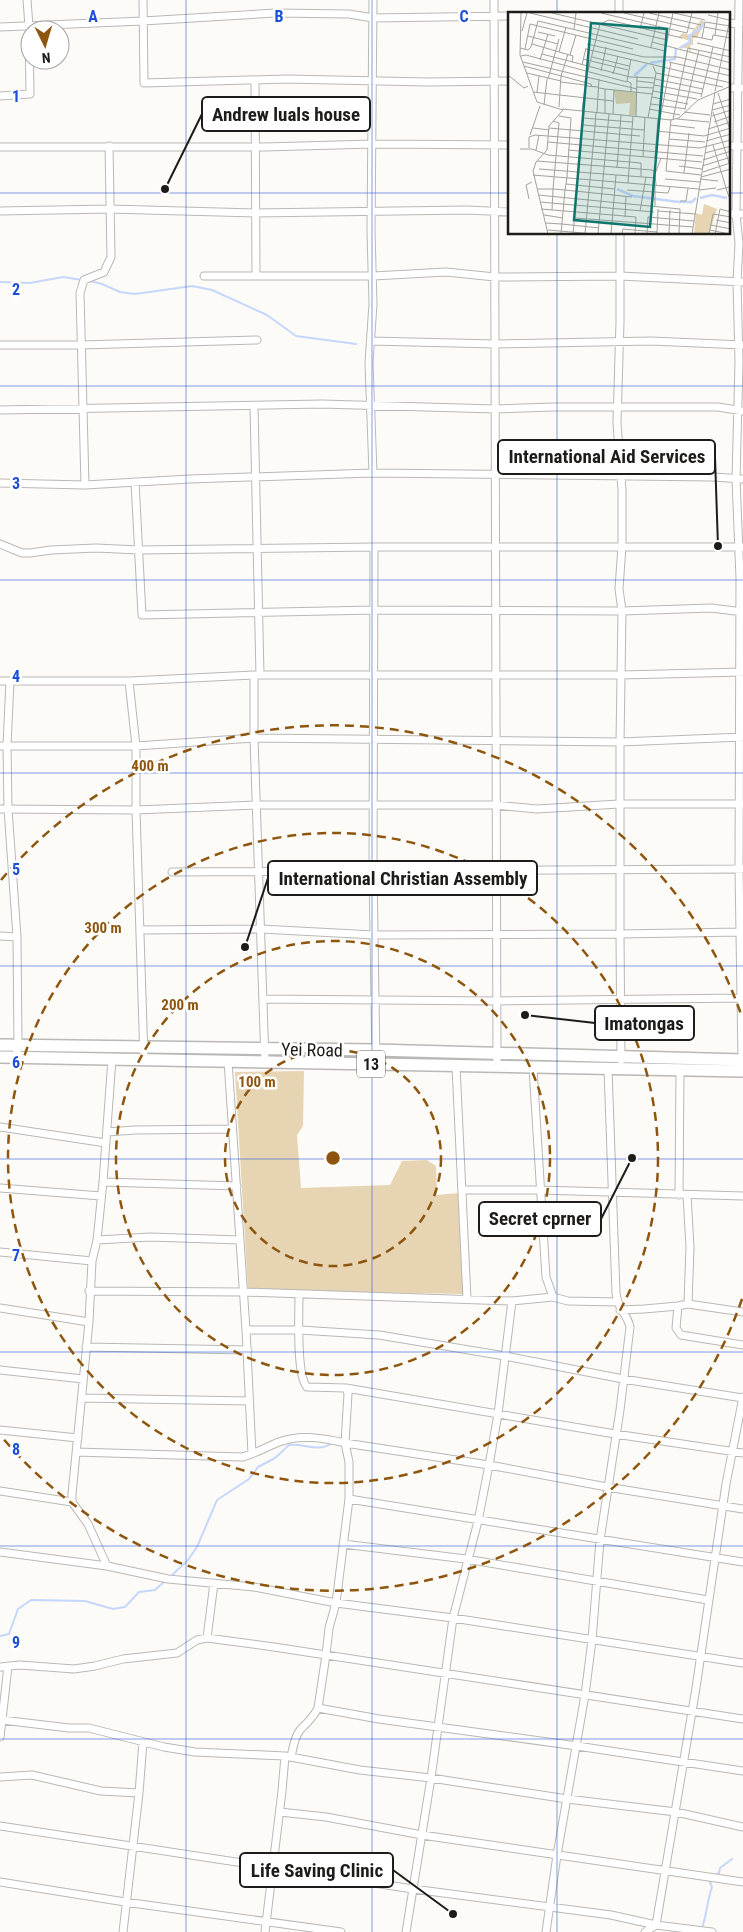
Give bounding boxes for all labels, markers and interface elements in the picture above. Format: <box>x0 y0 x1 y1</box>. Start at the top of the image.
text: A <box>88 7 98 26</box>
text: B <box>275 7 284 26</box>
text: C <box>459 7 469 26</box>
inset map <box>508 12 730 235</box>
north arrow <box>20 20 70 70</box>
text: N <box>41 50 51 66</box>
text: 1 <box>12 87 20 106</box>
callout: Andrew luals house <box>202 97 370 131</box>
text: Andrew luals house <box>212 103 360 126</box>
text: 2 <box>12 280 20 299</box>
callout: International Aid Services <box>498 440 715 474</box>
text: International Aid Services <box>508 445 706 468</box>
text: 3 <box>12 474 20 493</box>
text: 4 <box>12 667 20 686</box>
text: 400 m <box>131 757 169 775</box>
text: 5 <box>12 860 20 879</box>
callout: International Christian Assembly <box>268 861 537 895</box>
text: International Christian Assembly <box>278 867 528 890</box>
text: 300 m <box>84 919 122 937</box>
text: 200 m <box>161 996 199 1014</box>
callout: Imatongas <box>595 1006 694 1040</box>
text: Imatongas <box>604 1012 684 1035</box>
street label: Yei Road <box>281 1038 343 1061</box>
road number: 13 <box>357 1050 385 1078</box>
text: 6 <box>12 1053 20 1072</box>
text: 100 m <box>238 1073 276 1091</box>
centre of rings <box>324 1149 342 1167</box>
callout: Secret cprner <box>479 1202 601 1236</box>
text: Secret cprner <box>489 1207 591 1230</box>
text: 7 <box>12 1246 20 1265</box>
text: 8 <box>12 1440 20 1459</box>
text: 9 <box>12 1633 20 1652</box>
callout: Life Saving Clinic <box>240 1853 393 1887</box>
text: Life Saving Clinic <box>251 1859 383 1882</box>

